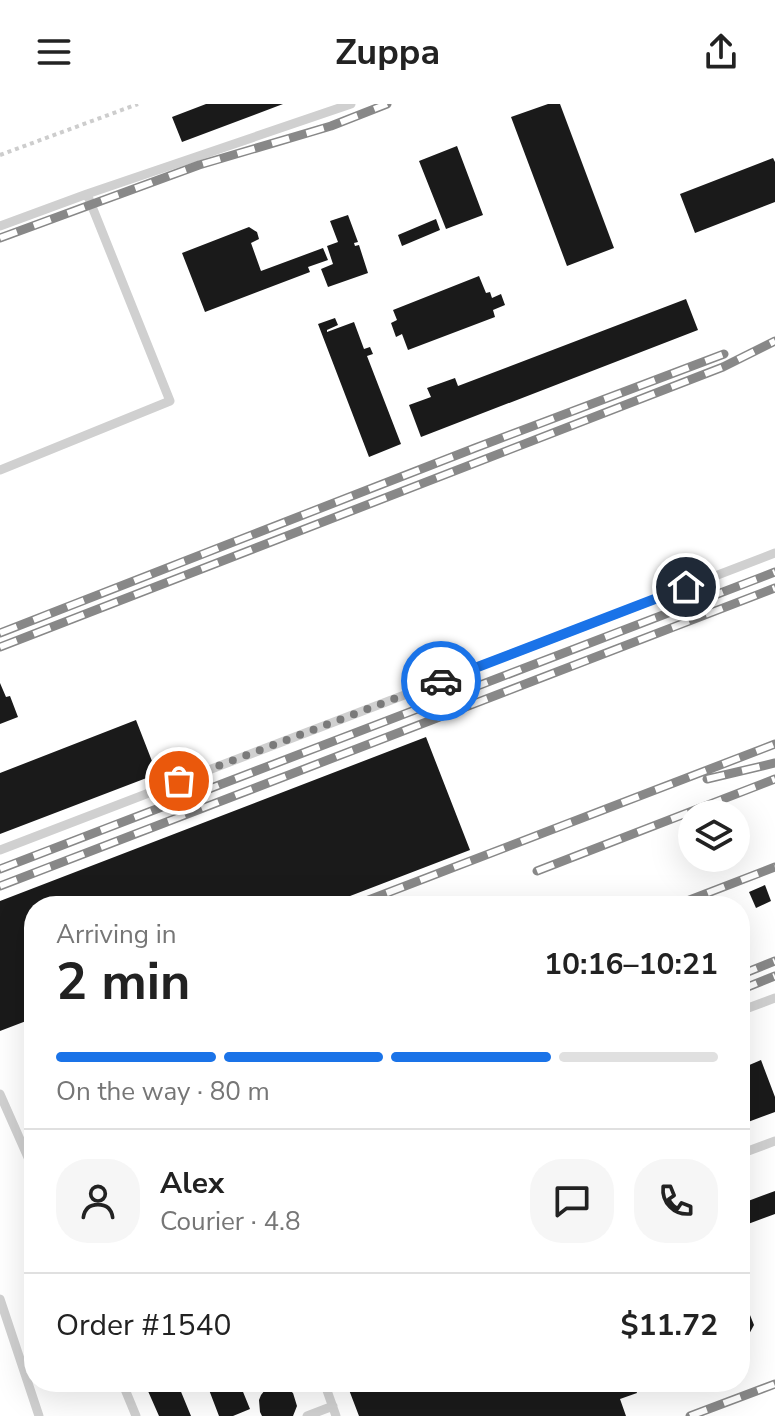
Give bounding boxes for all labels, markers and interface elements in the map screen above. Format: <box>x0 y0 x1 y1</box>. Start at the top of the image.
text: Zuppa <box>335 28 440 77</box>
icon: menu <box>32 30 76 74</box>
icon: share <box>699 30 743 74</box>
pin <box>652 553 720 621</box>
icon: home <box>664 565 708 609</box>
courier <box>401 641 481 721</box>
icon: car <box>419 659 463 703</box>
pin <box>145 747 213 815</box>
icon: bag <box>157 759 201 803</box>
map controls <box>678 800 750 872</box>
button: layers <box>678 800 750 872</box>
text: Arriving in <box>56 917 177 952</box>
text: 10:16–10:21 <box>544 944 718 985</box>
text: 2 min <box>56 946 191 1017</box>
text: On the way · 80 m <box>56 1074 270 1109</box>
button: person <box>56 1159 140 1243</box>
button: chat <box>530 1159 614 1243</box>
button: phone <box>634 1159 718 1243</box>
text: Alex <box>160 1163 224 1204</box>
text: Courier · 4.8 <box>160 1204 301 1239</box>
text: Order #1540 <box>56 1305 231 1346</box>
text: $11.72 <box>621 1305 718 1346</box>

